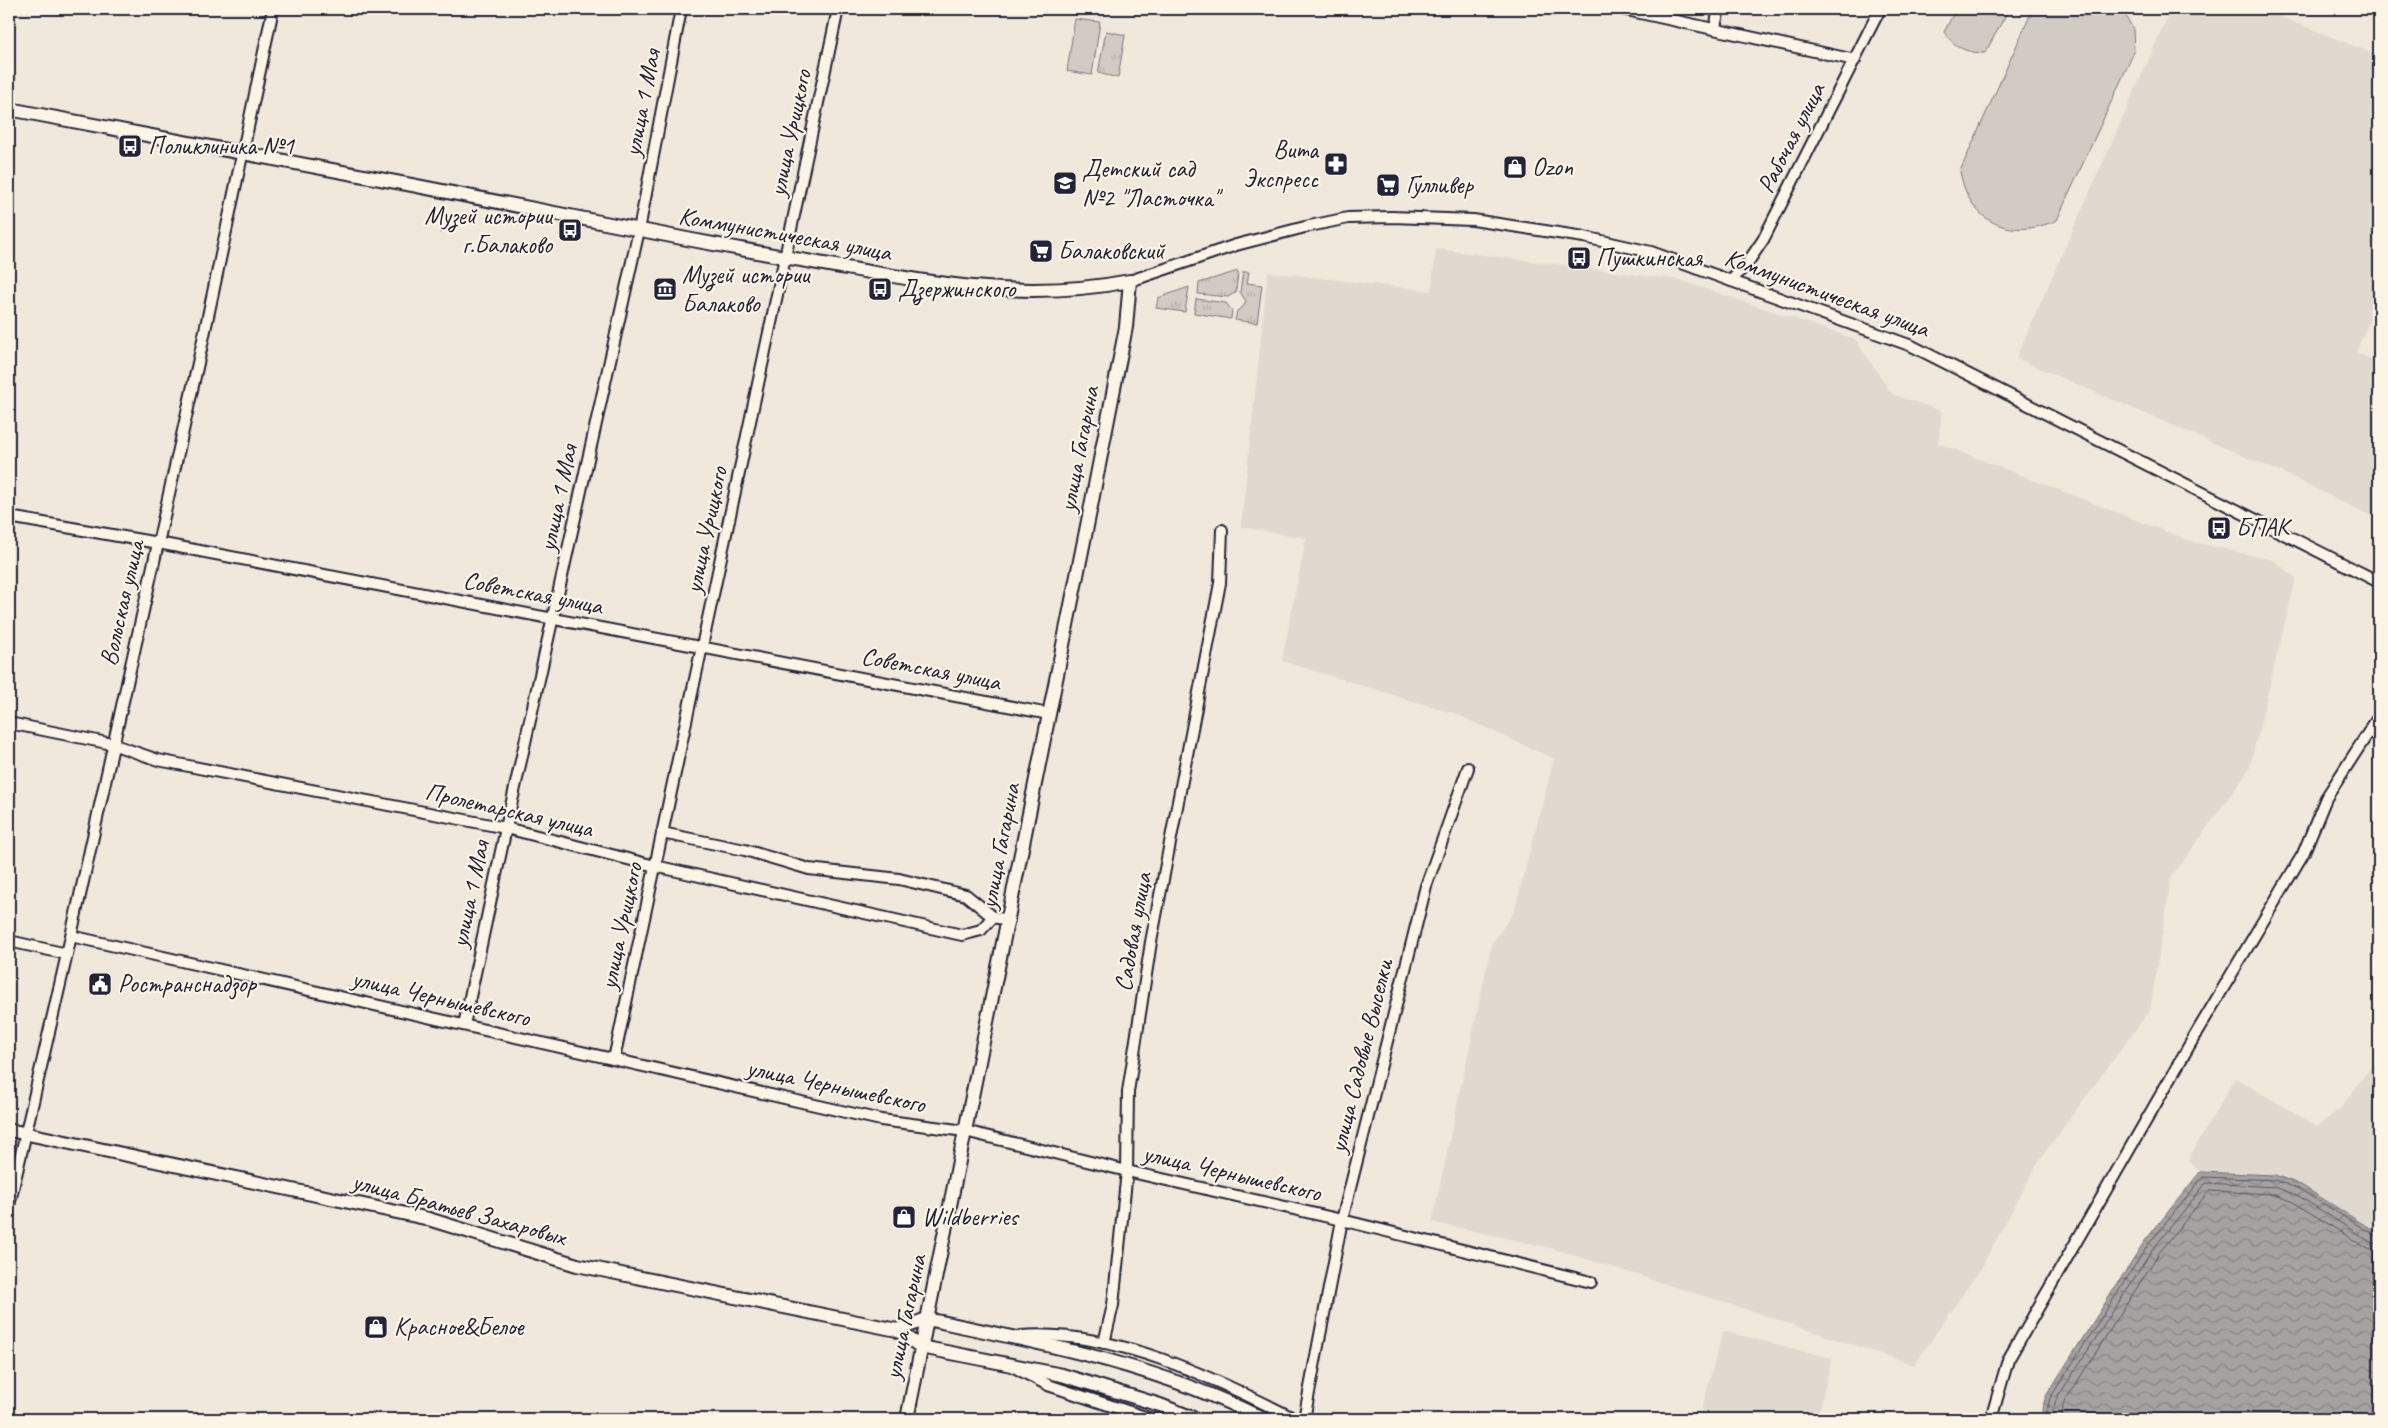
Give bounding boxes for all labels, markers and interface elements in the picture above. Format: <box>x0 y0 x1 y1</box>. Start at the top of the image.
street label: улица 1 Мая <box>616 45 668 161</box>
street label: улица Урицкого <box>761 66 819 201</box>
street label: Рабочая улица <box>1750 76 1833 198</box>
place label: Поликлиника №1 <box>148 130 296 162</box>
bus stop icon: Поликлиника №1 <box>117 133 143 159</box>
place label: Вита Экспресс <box>1243 134 1320 195</box>
pharmacy icon: Вита Экспресс <box>1323 151 1349 177</box>
place label: Ozon <box>1532 151 1574 183</box>
place label: Детский сад №2 "Ласточка" <box>1082 153 1223 214</box>
shop icon: Ozon <box>1502 154 1528 180</box>
place label: Гулливер <box>1406 169 1474 201</box>
school or university icon: Детский сад №2 "Ласточка" <box>1052 170 1078 196</box>
supermarket icon: Гулливер <box>1375 172 1401 198</box>
place label: Музей истории г.Балаково <box>424 200 554 261</box>
street label: Коммунистическая улица <box>676 200 896 269</box>
bus stop icon: Музей истории г.Балаково <box>557 217 583 243</box>
place label: Балаковский <box>1058 235 1166 267</box>
supermarket icon: Балаковский <box>1028 238 1054 264</box>
street label: Коммунистическая улица <box>1720 241 1935 346</box>
place label: Пушкинская <box>1596 242 1703 274</box>
bus stop icon: Пушкинская <box>1566 245 1592 271</box>
place label: Музей истории Балаково <box>682 259 811 320</box>
place label: Дзержинского <box>898 273 1016 306</box>
museum icon: Музей истории Балаково <box>652 276 678 302</box>
bus stop icon: Дзержинского <box>867 276 893 302</box>
street label: улица Гагарина <box>1051 382 1107 516</box>
street label: улица 1 Мая <box>531 440 585 556</box>
street label: улица Урицкого <box>677 463 735 598</box>
place label: БПАК <box>2236 512 2292 544</box>
bus stop icon: БПАК <box>2206 515 2232 541</box>
street label: Вольская улица <box>92 535 153 669</box>
street label: Советская улица <box>461 564 607 623</box>
street label: Советская улица <box>859 640 1005 699</box>
street label: Пролетарская улица <box>422 775 598 845</box>
street label: улица Гагарина <box>972 779 1028 913</box>
street label: улица 1 Мая <box>443 836 497 952</box>
street label: улица Урицкого <box>592 859 650 994</box>
street label: Садовая улица <box>1107 868 1160 994</box>
street label: улица Садовые Выселки <box>1321 954 1401 1158</box>
street label: улица Чернышевского <box>347 962 534 1034</box>
place label: Ространснадзор <box>118 968 258 1000</box>
public building icon: Ространснадзор <box>87 971 113 997</box>
street label: улица Чернышевского <box>742 1051 929 1121</box>
street label: улица Чернышевского <box>1138 1137 1325 1209</box>
street label: улица Братьев Захаровых <box>347 1165 571 1253</box>
place label: Wildberries <box>922 1201 1020 1233</box>
shop icon: Wildberries <box>891 1204 917 1230</box>
street label: улица Гагарина <box>876 1250 934 1384</box>
place label: Красное&Белое <box>394 1311 525 1343</box>
shop icon: Красное&Белое <box>363 1314 389 1340</box>

